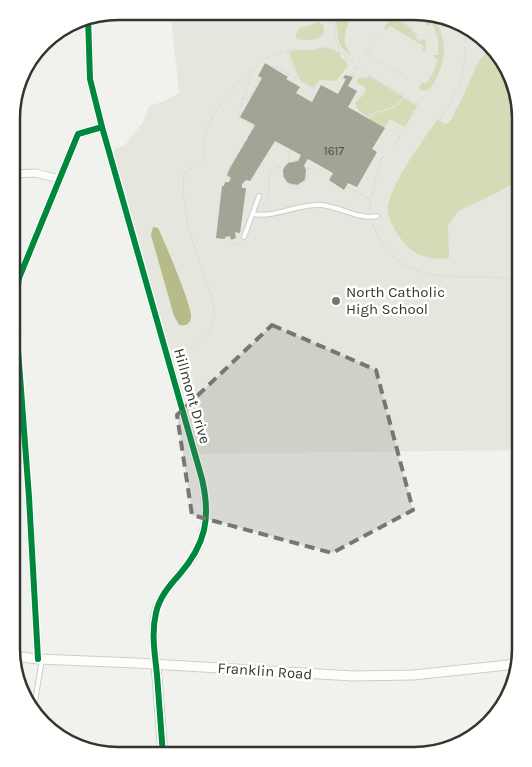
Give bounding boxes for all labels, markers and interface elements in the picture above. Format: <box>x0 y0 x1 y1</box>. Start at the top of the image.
house number: 1617 <box>324 144 345 158</box>
place label: North Catholic High School <box>346 283 445 318</box>
marker: North Catholic High School <box>330 295 342 307</box>
street label: Hillmont Drive <box>170 346 214 446</box>
street label: Franklin Road <box>217 659 313 683</box>

